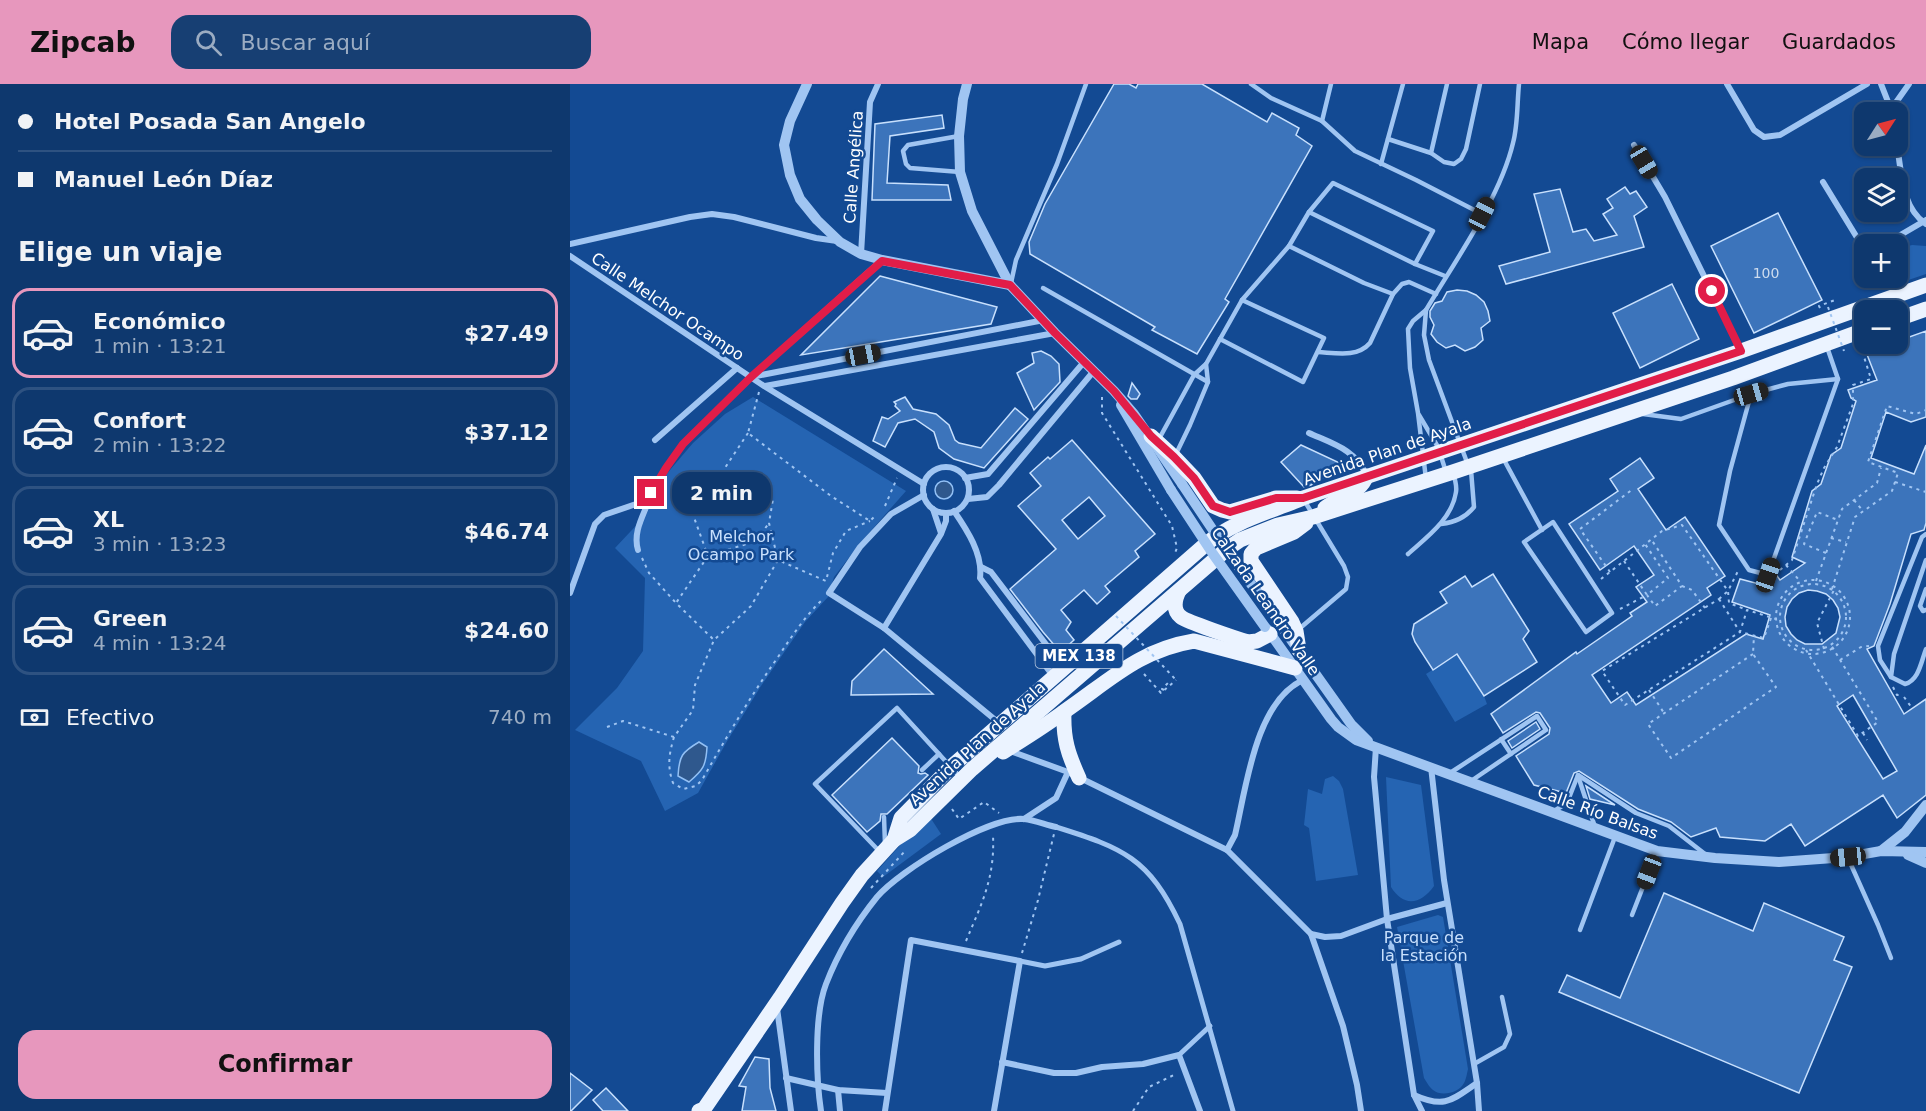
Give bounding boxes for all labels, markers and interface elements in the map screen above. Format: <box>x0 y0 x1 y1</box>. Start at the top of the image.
search box <box>171 15 591 69</box>
text: Zipcab <box>30 26 135 59</box>
icon: search <box>192 26 225 59</box>
text: Buscar aquí <box>240 30 370 55</box>
text: Mapa <box>1532 30 1589 54</box>
text: Cómo llegar <box>1622 30 1749 54</box>
text: Guardados <box>1782 30 1896 54</box>
north arrow <box>1854 102 1908 156</box>
map controls <box>1854 102 1908 354</box>
text: Hotel Posada San Angelo <box>54 109 366 134</box>
street label: Calle Angélica <box>840 110 867 224</box>
car <box>1627 142 1661 182</box>
text: Manuel León Díaz <box>54 167 273 192</box>
button: layers <box>1854 168 1908 222</box>
car <box>1466 194 1498 234</box>
button: + <box>1854 234 1908 288</box>
text: Elige un viaje <box>18 236 222 267</box>
street label: Calle Melchor Ocampo <box>588 248 748 365</box>
house number: 100 <box>1753 265 1779 281</box>
route start <box>1698 277 1725 304</box>
button: − <box>1854 300 1908 354</box>
icon: car <box>21 306 75 360</box>
text: Económico <box>93 309 226 334</box>
text: $27.49 <box>464 321 549 346</box>
text: 1 min · 13:21 <box>93 334 227 358</box>
car <box>844 343 882 367</box>
car <box>1731 380 1771 408</box>
icon: car <box>21 405 75 459</box>
text: Confort <box>93 408 186 433</box>
street label: Avenida Plan de Ayala <box>1301 414 1474 489</box>
text: $37.12 <box>464 420 549 445</box>
text: 2 min · 13:22 <box>93 433 227 457</box>
callout: 2 min <box>672 472 771 514</box>
route end <box>637 479 664 506</box>
text: 2 min <box>690 481 753 505</box>
icon: car <box>21 504 75 558</box>
text: XL <box>93 507 124 532</box>
text: $46.74 <box>464 519 549 544</box>
street label: Calzada Leandro Valle <box>1207 524 1324 679</box>
park label: Melchor Ocampo Park <box>688 527 795 564</box>
text: 3 min · 13:23 <box>93 532 227 556</box>
car <box>1754 555 1782 595</box>
icon: car <box>21 603 75 657</box>
text: Green <box>93 606 167 631</box>
text: $24.60 <box>464 618 549 643</box>
text: 4 min · 13:24 <box>93 631 227 655</box>
road number: MEX 138 <box>1036 644 1122 668</box>
street label: Avenida Plan de Ayala <box>905 677 1049 809</box>
icon: cash <box>18 701 51 734</box>
text: Efectivo <box>66 705 155 730</box>
text: 740 m <box>488 705 552 729</box>
street label: Calle Río Balsas <box>1535 782 1661 843</box>
car <box>1829 846 1867 868</box>
car <box>1634 852 1664 892</box>
park label: Parque de la Estación <box>1380 928 1468 965</box>
button: Confirmar <box>18 1030 552 1099</box>

